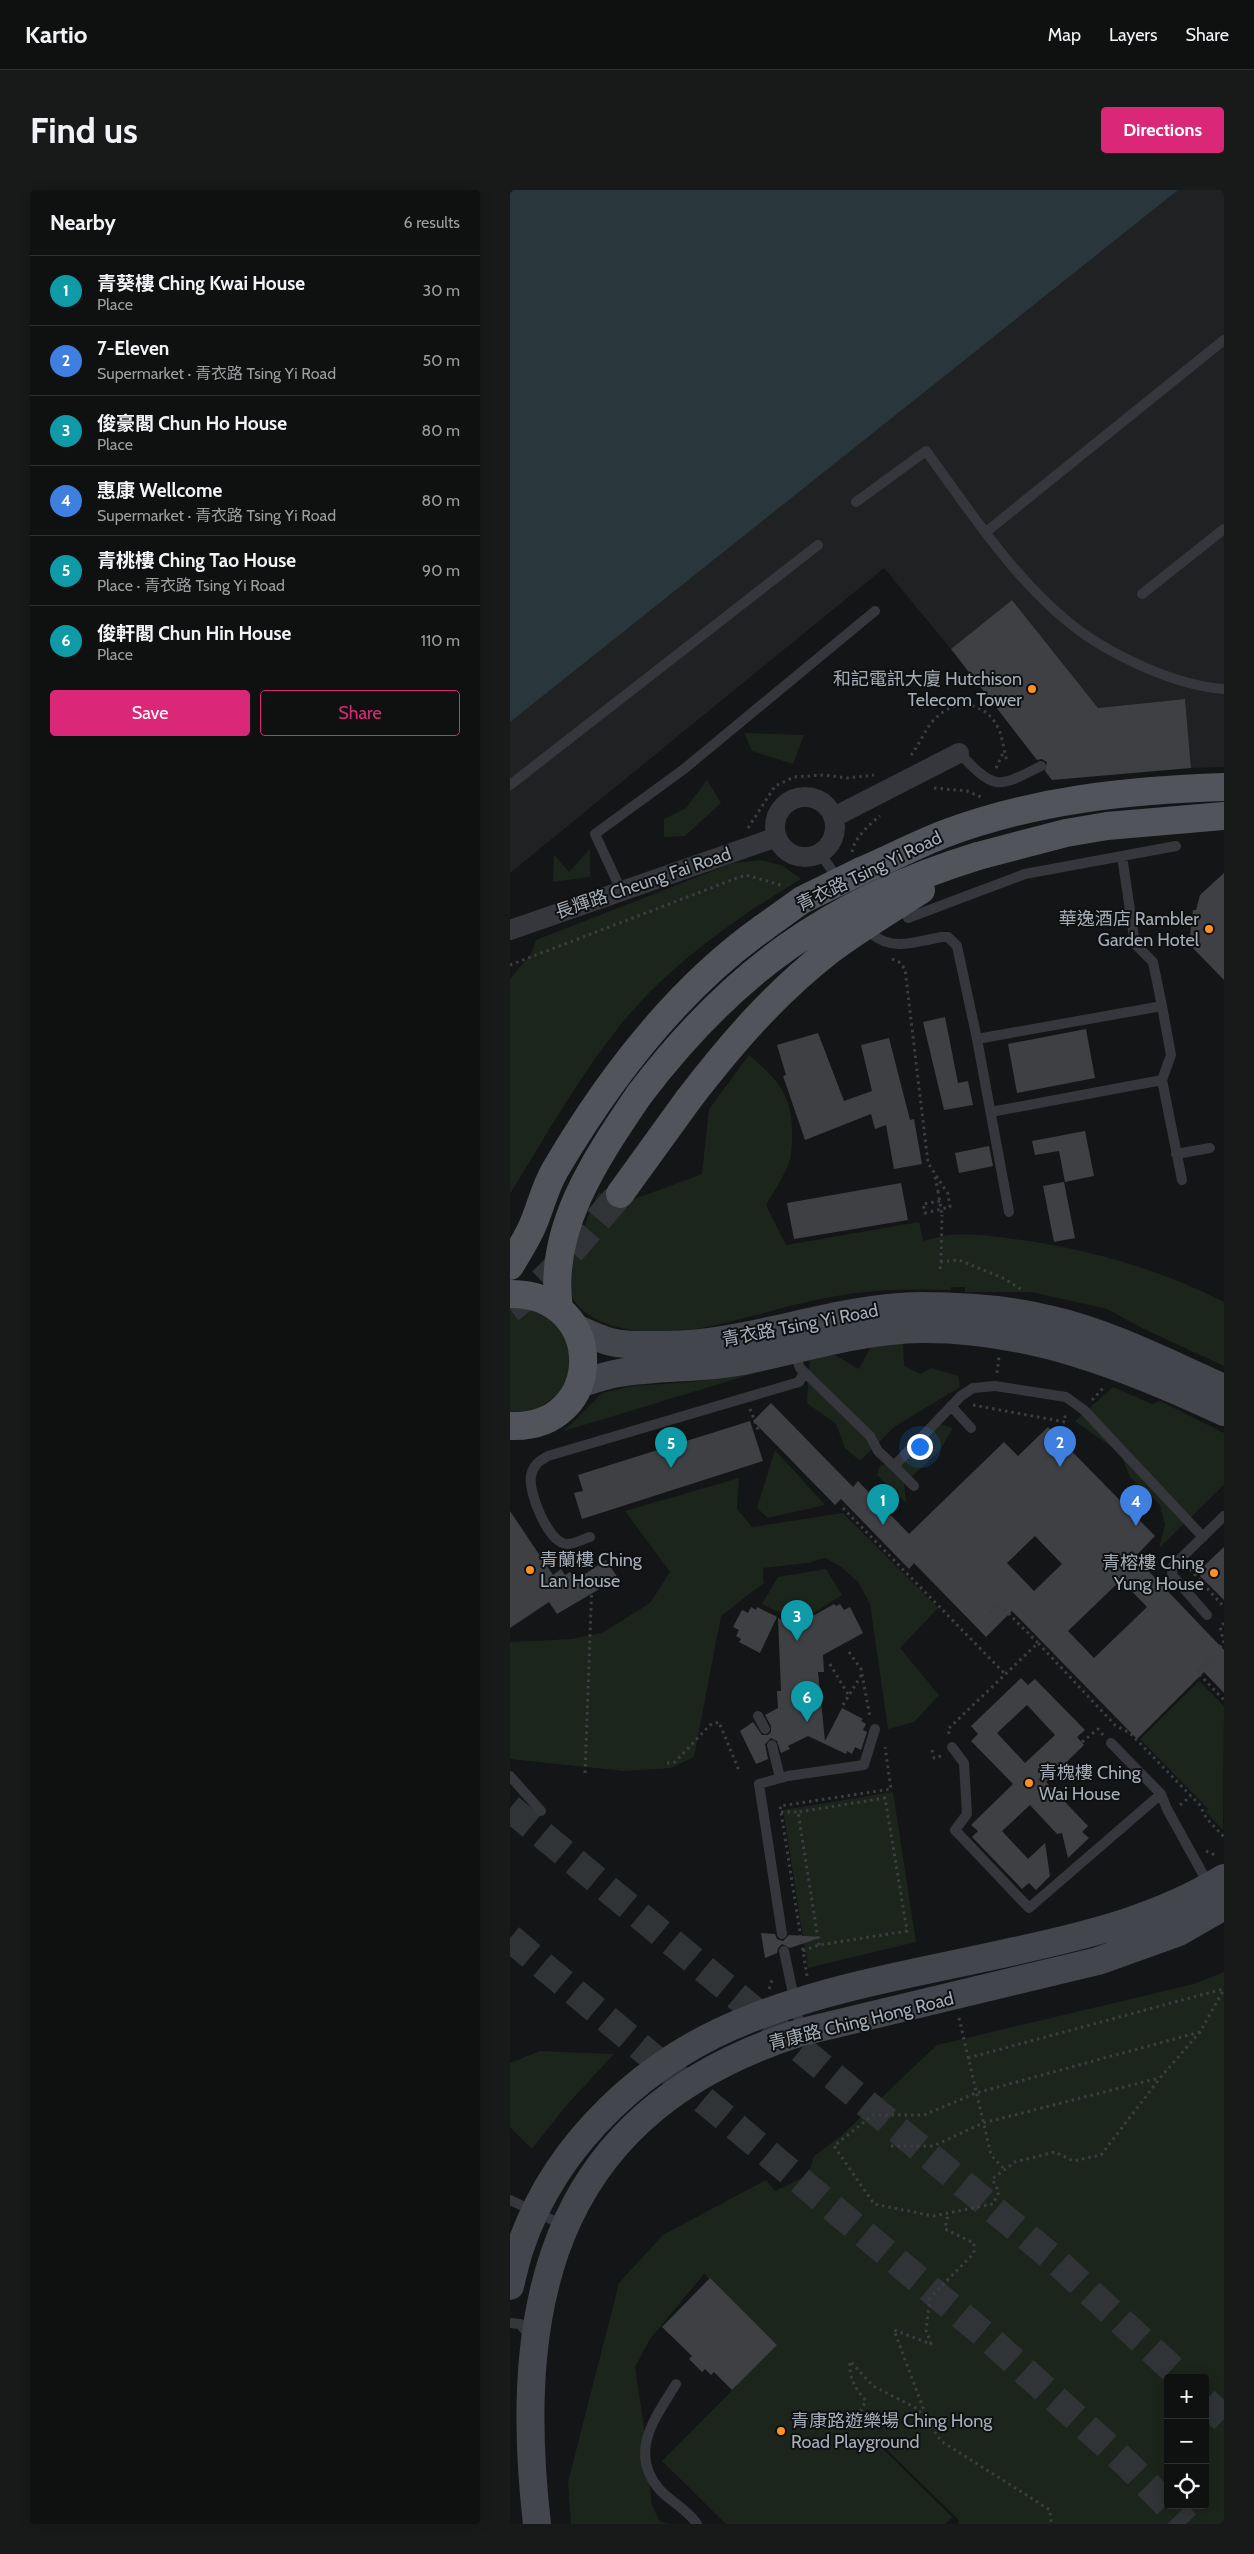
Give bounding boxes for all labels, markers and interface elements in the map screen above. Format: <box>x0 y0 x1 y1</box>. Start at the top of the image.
text: Kartio <box>25 20 88 49</box>
text: Map <box>1048 24 1081 46</box>
text: Layers <box>1109 24 1158 46</box>
text: Share <box>1186 24 1229 46</box>
button: Directions <box>1101 107 1224 153</box>
text: Find us <box>30 109 138 152</box>
text: Nearby <box>50 210 116 235</box>
text: 6 results <box>404 213 460 232</box>
text: 青葵樓 Ching Kwai House <box>97 272 305 295</box>
text: 1 <box>63 281 69 300</box>
text: 30 m <box>423 281 460 300</box>
text: Place <box>97 295 133 314</box>
text: 7-Eleven <box>97 337 169 360</box>
text: 2 <box>62 351 70 370</box>
text: 50 m <box>423 351 460 370</box>
text: Supermarket · 青衣路 Tsing Yi Road <box>97 364 336 383</box>
text: 俊豪閣 Chun Ho House <box>97 412 287 435</box>
text: 3 <box>62 421 70 440</box>
text: 80 m <box>422 421 460 440</box>
text: Place <box>97 435 133 454</box>
text: 惠康 Wellcome <box>97 479 222 502</box>
text: 4 <box>61 491 71 510</box>
text: 80 m <box>422 491 460 510</box>
text: Supermarket · 青衣路 Tsing Yi Road <box>97 506 336 525</box>
text: 青桃樓 Ching Tao House <box>97 549 296 572</box>
text: 5 <box>62 561 70 580</box>
text: 90 m <box>422 561 460 580</box>
text: Place · 青衣路 Tsing Yi Road <box>97 576 285 595</box>
text: 俊軒閣 Chun Hin House <box>97 622 291 645</box>
text: 6 <box>62 631 71 650</box>
text: 110 m <box>421 631 460 650</box>
text: Place <box>97 645 133 664</box>
place label: 和記電訊大廈 Hutchison Telecom Tower <box>833 668 1022 711</box>
marker: 和記電訊大廈 Hutchison Telecom Tower <box>1026 683 1038 695</box>
button: Save <box>50 690 250 736</box>
button: Share <box>260 690 460 736</box>
street label: 青衣路 Tsing Yi Road <box>793 826 945 916</box>
street label: 長輝路 Cheung Fai Road <box>552 843 734 923</box>
place label: 華逸酒店 Rambler Garden Hotel <box>1059 908 1200 951</box>
marker: 華逸酒店 Rambler Garden Hotel <box>1203 923 1215 935</box>
street label: 青衣路 Tsing Yi Road <box>720 1299 880 1351</box>
pin: 2 <box>1044 1426 1076 1467</box>
pin: 5 <box>655 1427 687 1468</box>
your location <box>907 1434 933 1460</box>
pin: 1 <box>867 1484 899 1525</box>
pin: 4 <box>1120 1485 1152 1526</box>
place label: 青蘭樓 Ching Lan House <box>540 1549 643 1592</box>
place label: 青榕樓 Ching Yung House <box>1102 1552 1205 1595</box>
marker: 青蘭樓 Ching Lan House <box>524 1564 536 1576</box>
marker: 青榕樓 Ching Yung House <box>1208 1567 1220 1579</box>
pin: 3 <box>781 1600 813 1641</box>
pin: 6 <box>791 1681 823 1722</box>
place label: 青槐樓 Ching Wai House <box>1039 1762 1142 1805</box>
marker: 青槐樓 Ching Wai House <box>1023 1777 1035 1789</box>
street label: 青康路 Ching Hong Road <box>766 1987 956 2055</box>
map controls <box>1164 2374 1209 2509</box>
button: + <box>1164 2374 1209 2419</box>
place label: 青康路遊樂場 Ching Hong Road Playground <box>791 2410 993 2453</box>
button: − <box>1164 2419 1209 2464</box>
marker: 青康路遊樂場 Ching Hong Road Playground <box>775 2425 787 2437</box>
button: locate <box>1164 2464 1209 2509</box>

